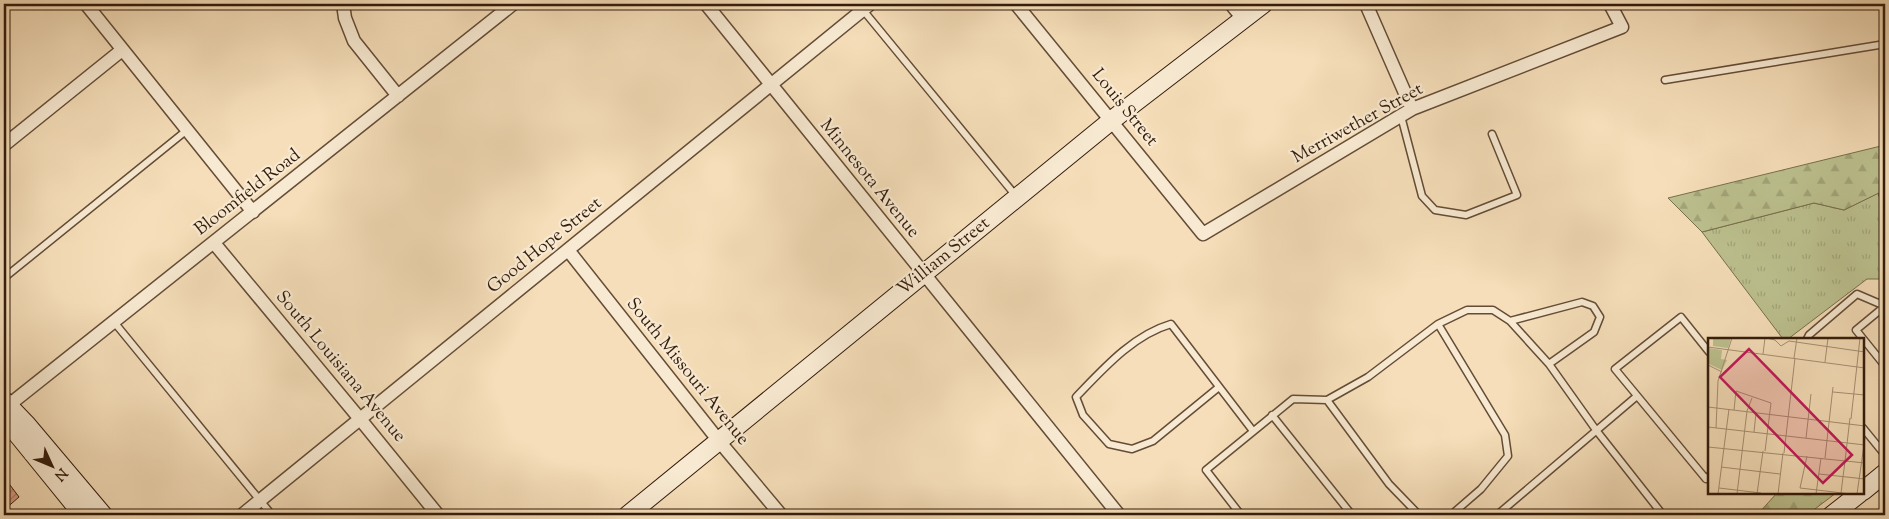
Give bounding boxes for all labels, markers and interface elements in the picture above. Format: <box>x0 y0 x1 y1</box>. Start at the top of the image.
street label: Louis Street <box>1084 63 1164 153</box>
street label: Merriwether Street <box>1288 77 1428 171</box>
street label: Minnesota Avenue <box>813 114 925 244</box>
street label: Bloomfield Road <box>190 143 306 243</box>
street label: Good Hope Street <box>482 192 608 300</box>
street label: William Street <box>892 211 996 303</box>
street label: South Louisiana Avenue <box>269 285 411 449</box>
street label: South Missouri Avenue <box>619 293 755 451</box>
inset map <box>1708 338 1864 494</box>
north arrow <box>28 442 78 492</box>
text: N <box>49 463 71 485</box>

